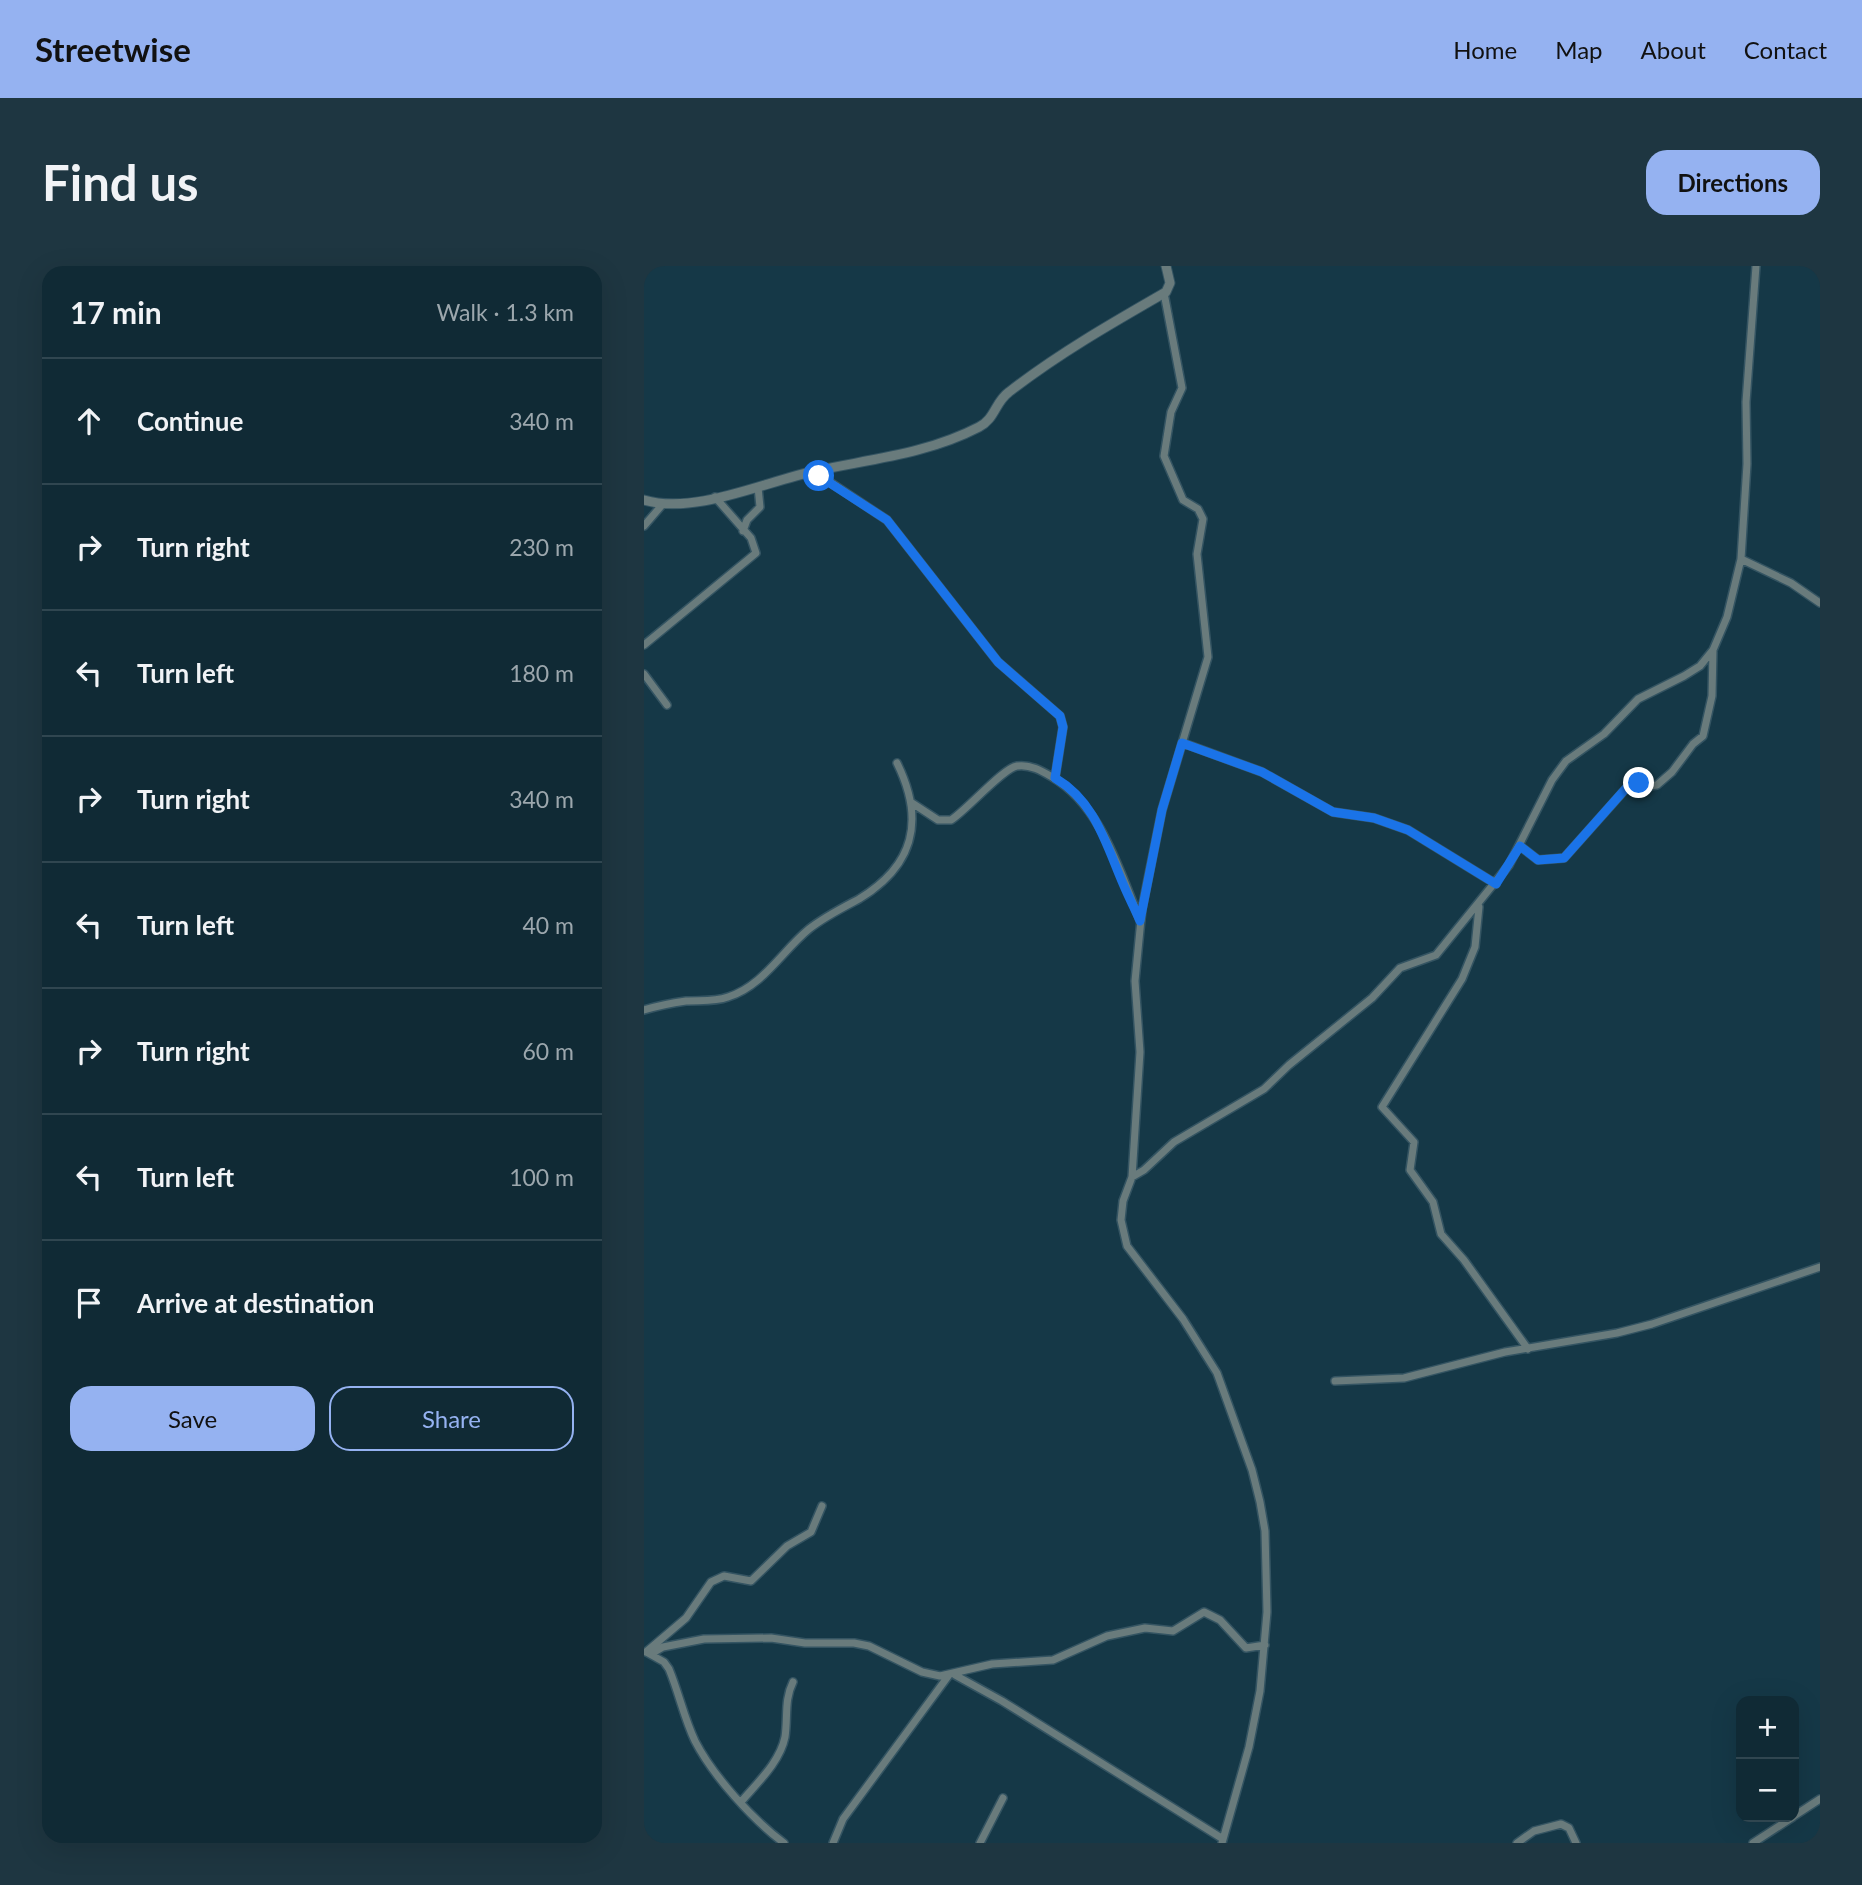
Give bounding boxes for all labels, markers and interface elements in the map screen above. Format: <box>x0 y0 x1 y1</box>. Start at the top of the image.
text: Streetwise <box>35 29 191 69</box>
text: Home <box>1453 35 1517 64</box>
text: Map <box>1555 35 1603 64</box>
text: About <box>1641 35 1706 64</box>
text: Contact <box>1744 35 1827 64</box>
button: Directions <box>1646 150 1820 215</box>
text: Find us <box>42 153 199 211</box>
text: 17 min <box>70 294 162 330</box>
text: Walk · 1.3 km <box>437 298 574 326</box>
icon: ahead <box>70 402 108 440</box>
text: Continue <box>137 405 243 437</box>
text: 340 m <box>509 407 574 435</box>
route start <box>803 460 834 491</box>
icon: right <box>70 528 108 566</box>
text: Turn right <box>137 531 250 563</box>
text: 230 m <box>509 533 574 561</box>
icon: left <box>70 654 108 692</box>
text: Turn left <box>137 657 234 689</box>
text: 180 m <box>509 659 574 687</box>
route end <box>1623 767 1654 798</box>
icon: right <box>70 780 108 818</box>
text: Turn right <box>137 783 250 815</box>
text: 340 m <box>509 785 574 813</box>
icon: left <box>70 906 108 944</box>
text: Turn left <box>137 909 234 941</box>
text: 40 m <box>523 911 574 939</box>
icon: right <box>70 1032 108 1070</box>
text: Turn right <box>137 1035 250 1067</box>
text: 60 m <box>523 1037 574 1065</box>
icon: left <box>70 1158 108 1196</box>
text: Turn left <box>137 1161 234 1193</box>
text: 100 m <box>509 1163 574 1191</box>
icon: arrive <box>70 1284 108 1322</box>
text: Arrive at destination <box>137 1287 374 1319</box>
button: Save <box>70 1386 315 1451</box>
button: Share <box>329 1386 574 1451</box>
map controls <box>1736 1696 1799 1822</box>
button: + <box>1736 1696 1799 1759</box>
button: − <box>1736 1759 1799 1822</box>

